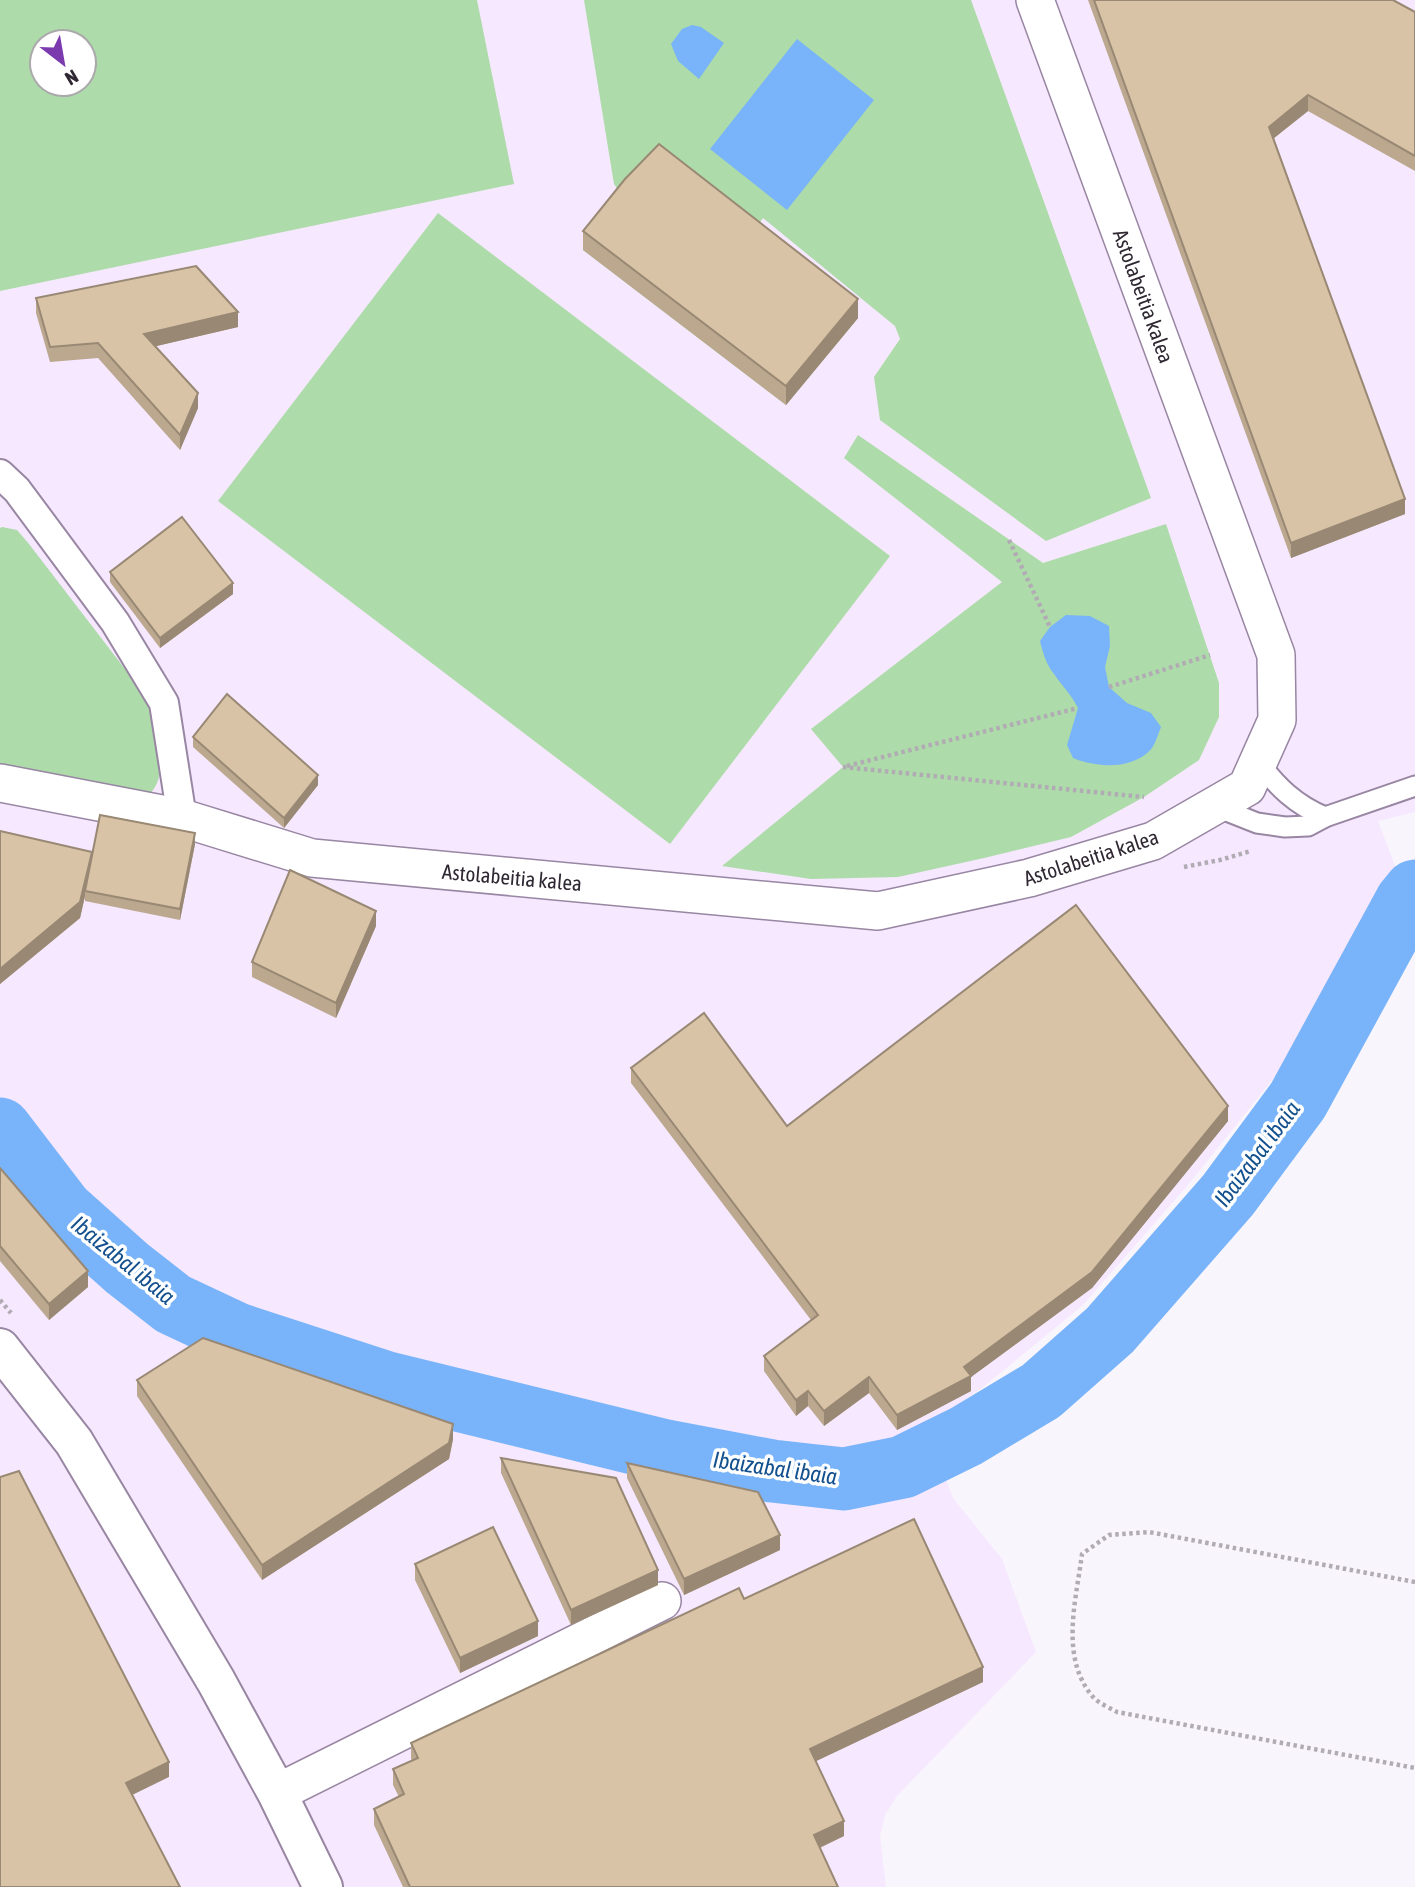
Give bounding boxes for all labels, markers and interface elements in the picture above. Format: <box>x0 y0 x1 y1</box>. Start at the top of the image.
north arrow <box>28 28 98 98</box>
text: N <box>61 65 82 90</box>
street label: Astolabeitia kalea <box>1109 226 1179 366</box>
street label: Astolabeitia kalea <box>1021 824 1161 890</box>
street label: Astolabeitia kalea <box>441 859 583 895</box>
water label: Ibaizabal ibaia <box>1209 1096 1305 1212</box>
water label: Ibaizabal ibaia <box>66 1210 180 1310</box>
water label: Ibaizabal ibaia <box>711 1446 839 1490</box>

